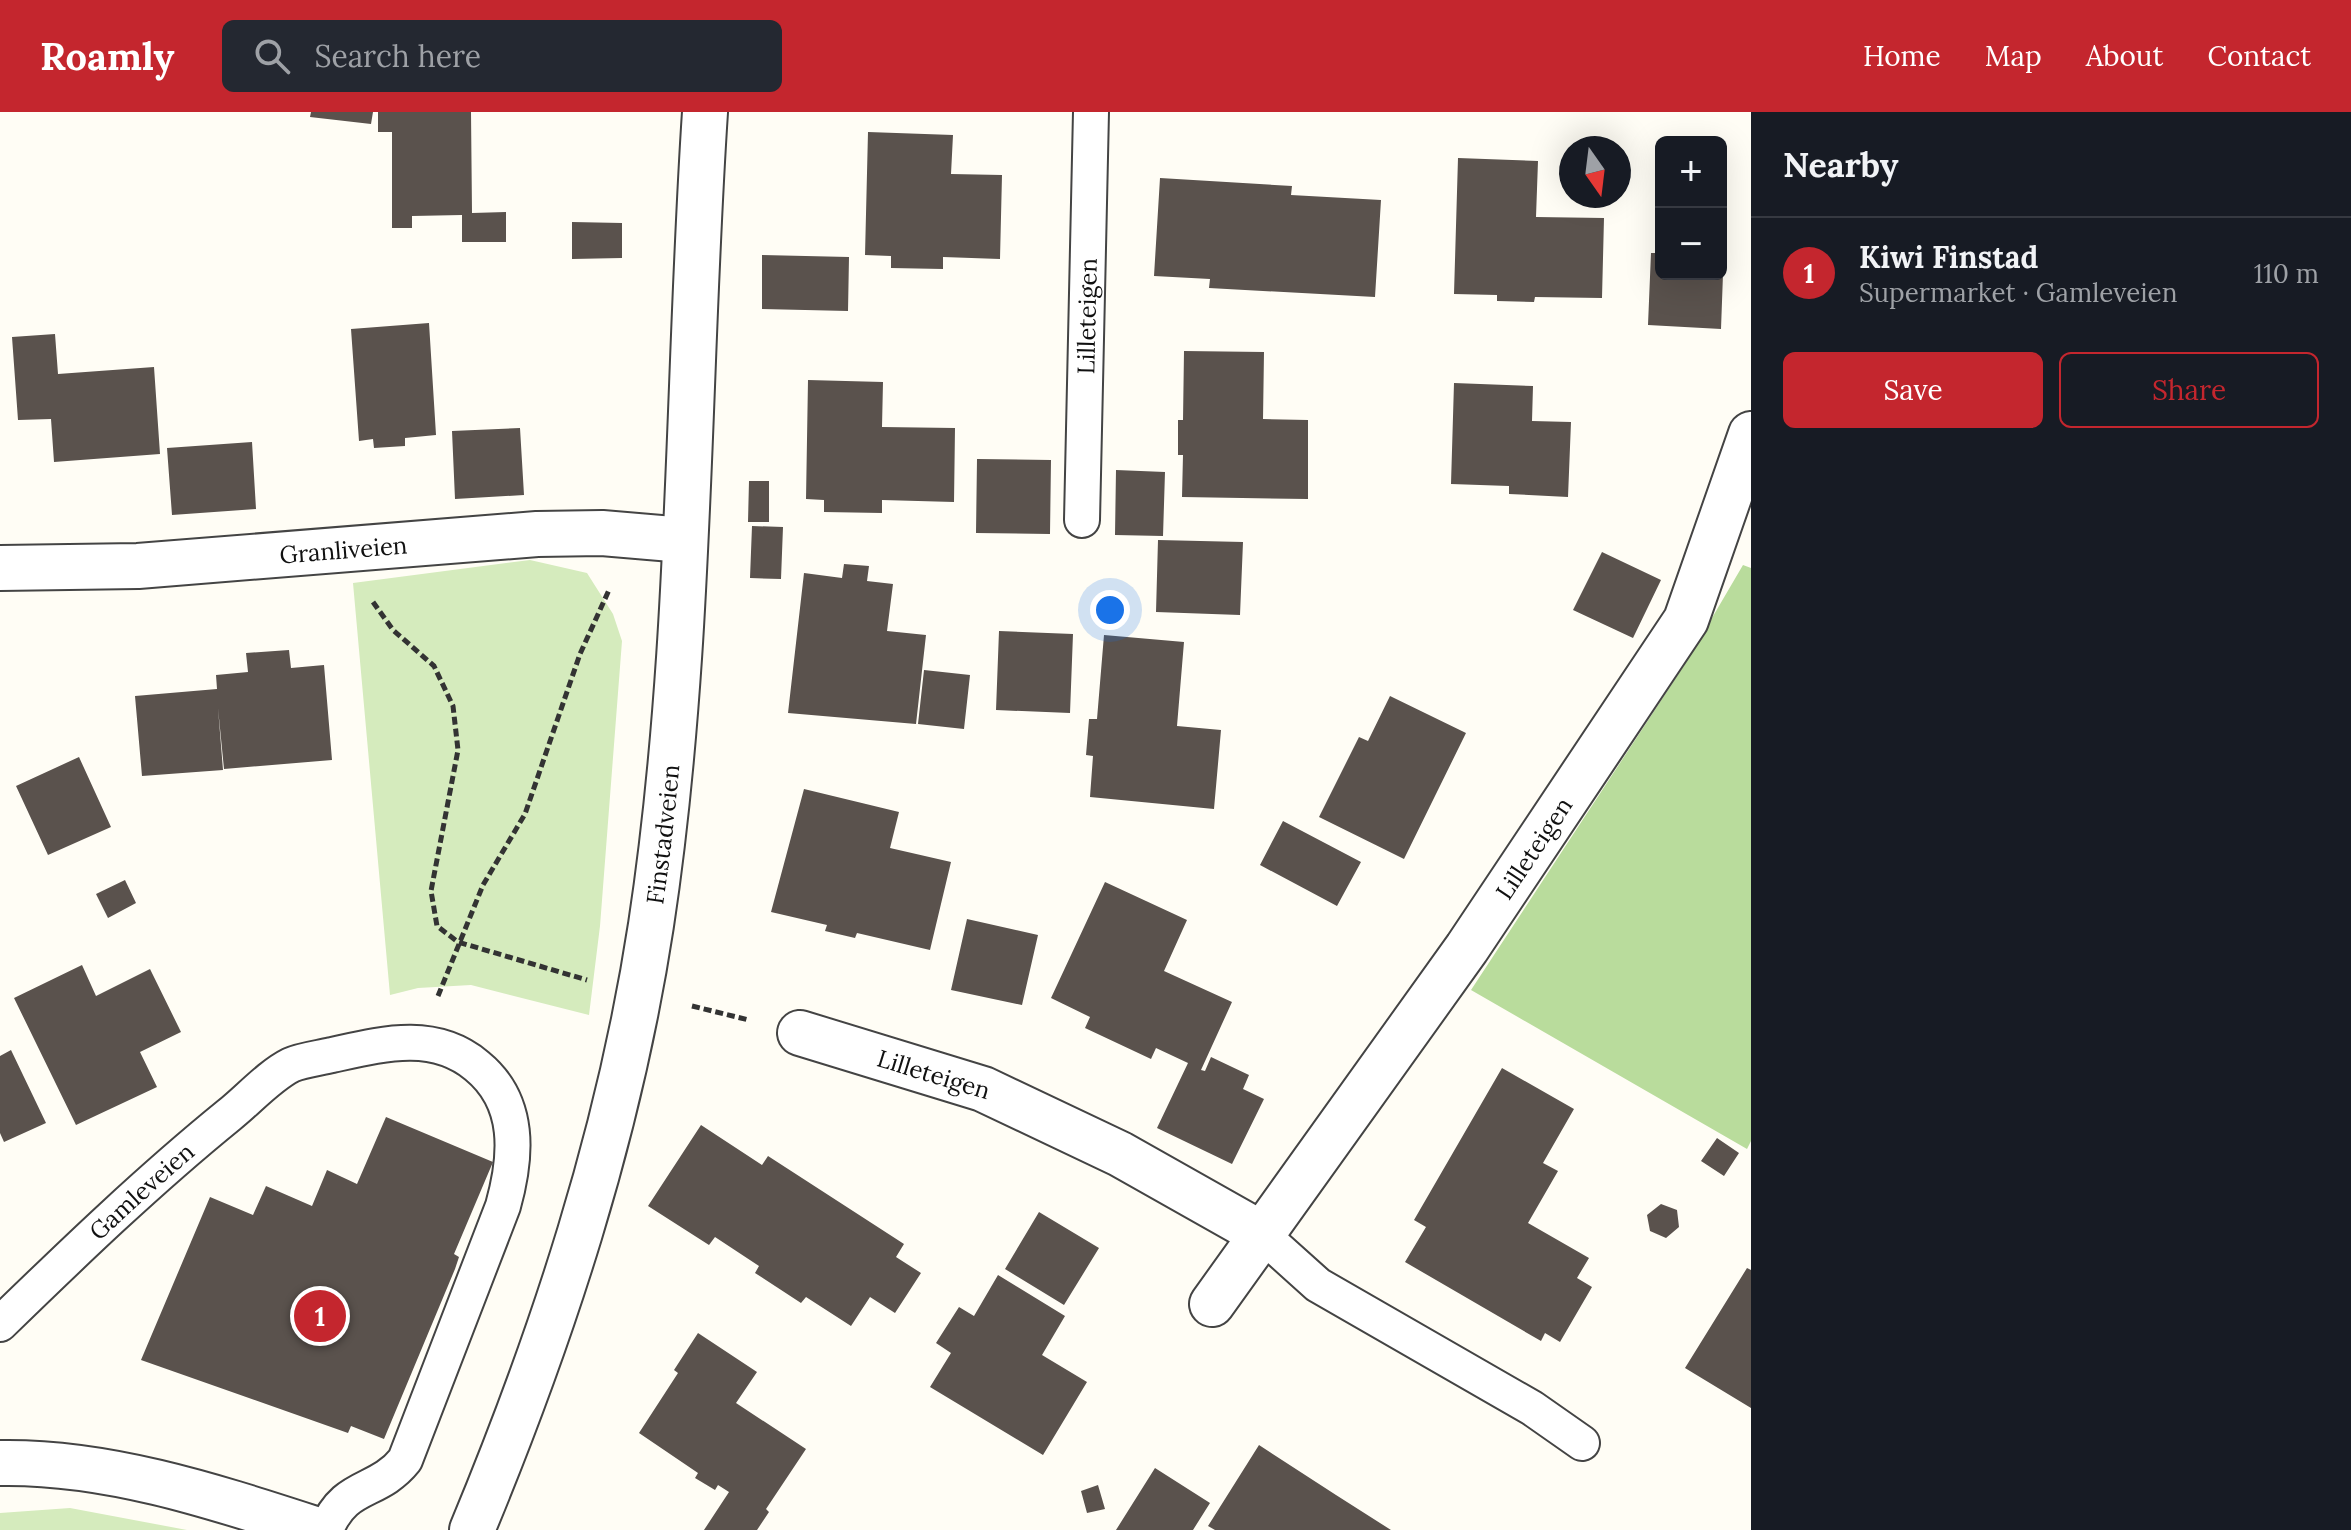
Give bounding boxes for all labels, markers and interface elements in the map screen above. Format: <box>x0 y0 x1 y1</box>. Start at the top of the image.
search box <box>222 20 782 92</box>
text: Roamly <box>40 32 174 80</box>
icon: search <box>250 34 294 78</box>
text: Search here <box>314 37 481 75</box>
text: Home <box>1863 38 1941 74</box>
text: Map <box>1985 38 2042 74</box>
text: About <box>2086 38 2163 74</box>
text: Contact <box>2207 38 2311 74</box>
north arrow <box>1559 136 1631 208</box>
map controls <box>1655 136 1727 280</box>
button: + <box>1655 136 1727 208</box>
text: Nearby <box>1783 143 1899 186</box>
button: − <box>1655 208 1727 280</box>
text: Kiwi Finstad <box>1859 238 2038 276</box>
text: 1 <box>1804 257 1814 290</box>
text: 110 m <box>2254 257 2319 290</box>
street label: Lilleteigen <box>1070 258 1103 375</box>
text: Supermarket · Gamleveien <box>1859 276 2177 309</box>
button: Save <box>1783 352 2043 428</box>
button: Share <box>2059 352 2319 428</box>
street label: Granliveien <box>278 529 408 570</box>
your location <box>1090 590 1130 630</box>
street label: Finstadveien <box>639 763 686 906</box>
street label: Lilleteigen <box>1488 791 1579 905</box>
street label: Lilleteigen <box>874 1042 994 1106</box>
street label: Gamleveien <box>82 1136 200 1246</box>
pin: 1 <box>294 1286 346 1346</box>

